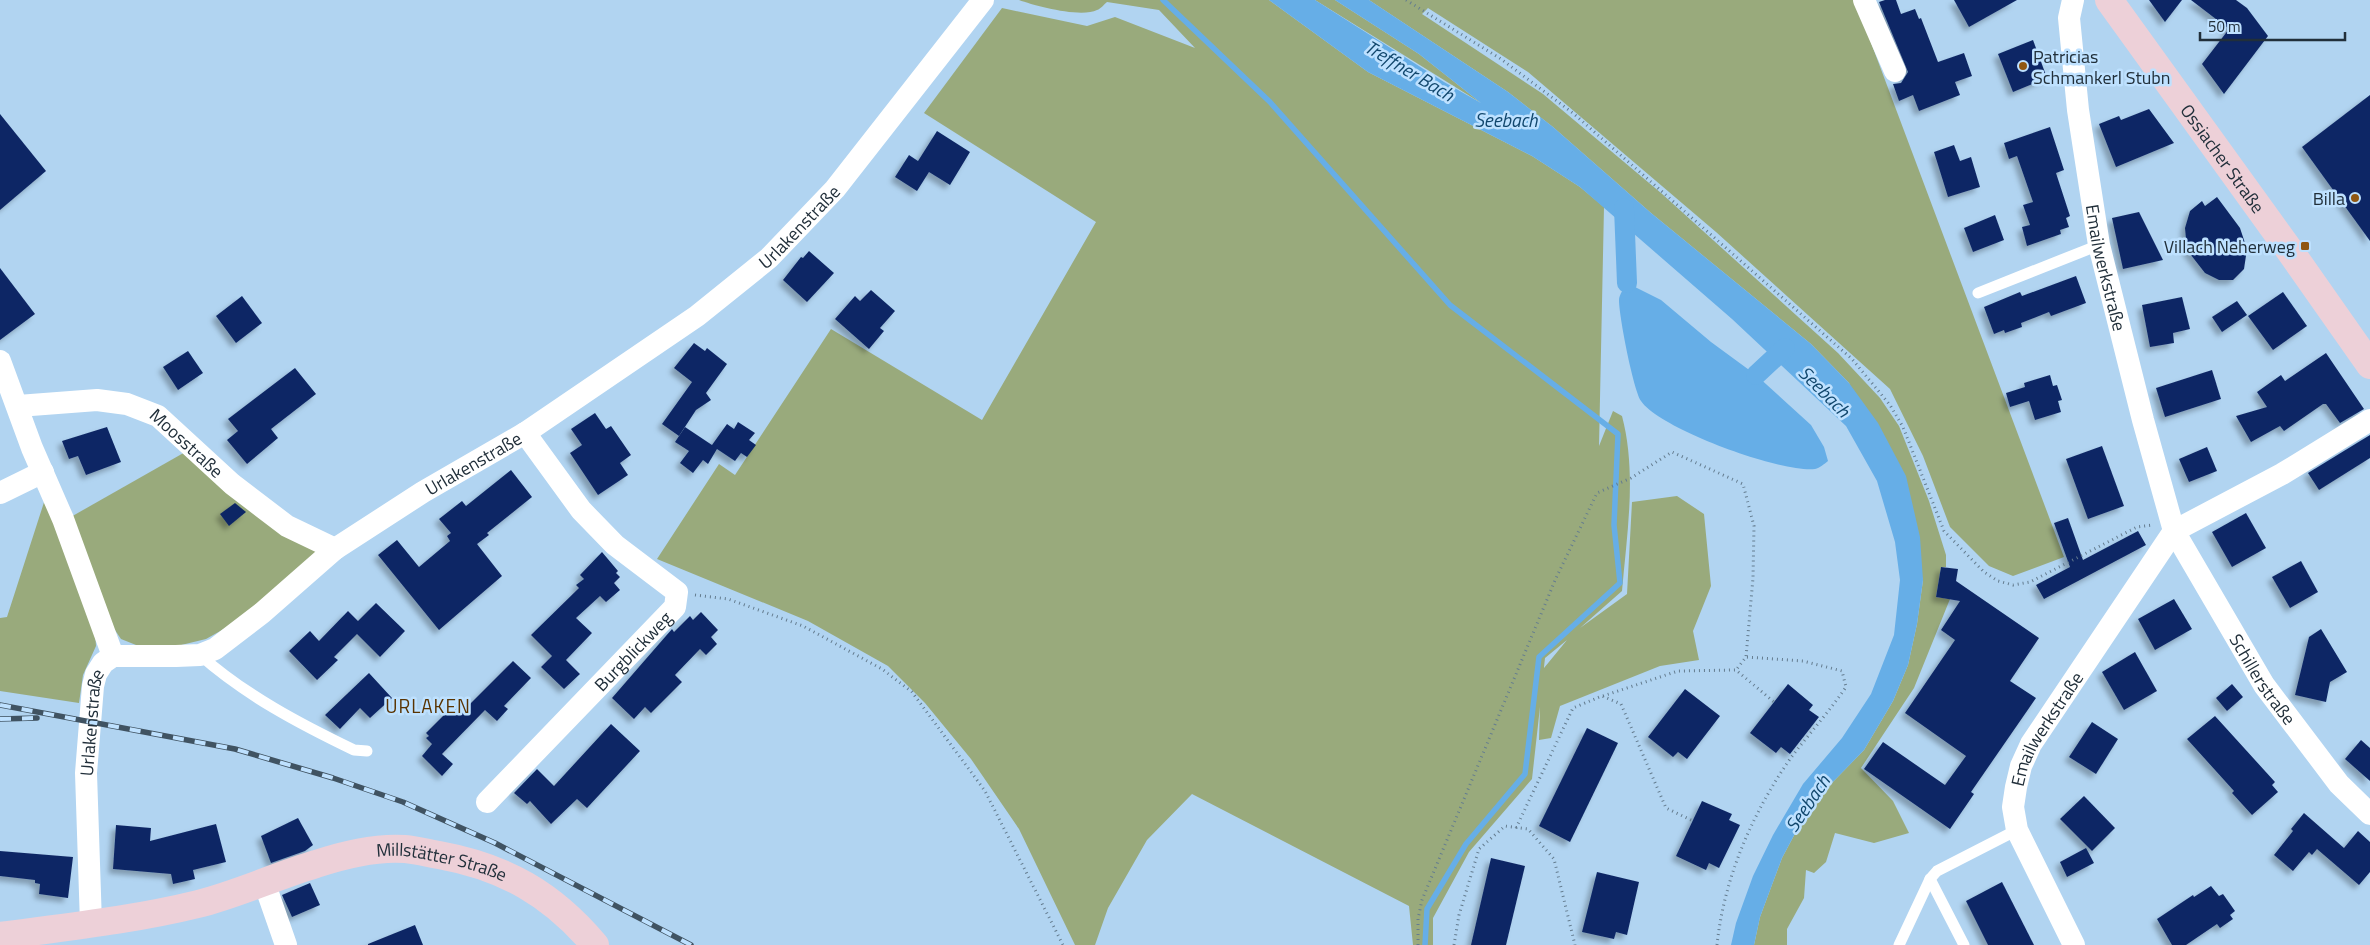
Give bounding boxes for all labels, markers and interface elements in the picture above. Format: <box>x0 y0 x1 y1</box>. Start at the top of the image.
scale bar <box>2200 10 2345 42</box>
text: 50 m <box>2208 15 2241 38</box>
water label: Treffner Bach <box>1360 32 1461 108</box>
place label: Patricias Schmankerl Stubn <box>2033 43 2170 91</box>
marker: Patricias Schmankerl Stubn <box>2017 60 2029 72</box>
street label: Ossiacher Straße <box>2174 98 2272 218</box>
water label: Seebach <box>1474 105 1538 134</box>
street label: Urlakenstraße <box>752 178 846 275</box>
place label: Billa <box>2313 185 2345 212</box>
marker: Billa <box>2349 192 2361 204</box>
street label: Emailwerkstraße <box>2079 202 2134 334</box>
place label: Villach Neherweg <box>2164 233 2295 260</box>
marker: Villach Neherweg <box>2299 240 2311 252</box>
water label: Seebach <box>1792 358 1858 424</box>
street label: Moosstraße <box>144 402 230 484</box>
street label: Urlakenstraße <box>420 424 526 502</box>
street label: Burgblickweg <box>588 605 678 697</box>
street label: Schillerstraße <box>2223 628 2303 730</box>
street label: Urlakenstraße <box>72 662 110 777</box>
street label: Emailwerkstraße <box>2003 666 2090 789</box>
district label: URLAKEN <box>385 691 471 720</box>
water label: Seebach <box>1777 768 1837 837</box>
street label: Millstätter Straße <box>375 835 512 888</box>

